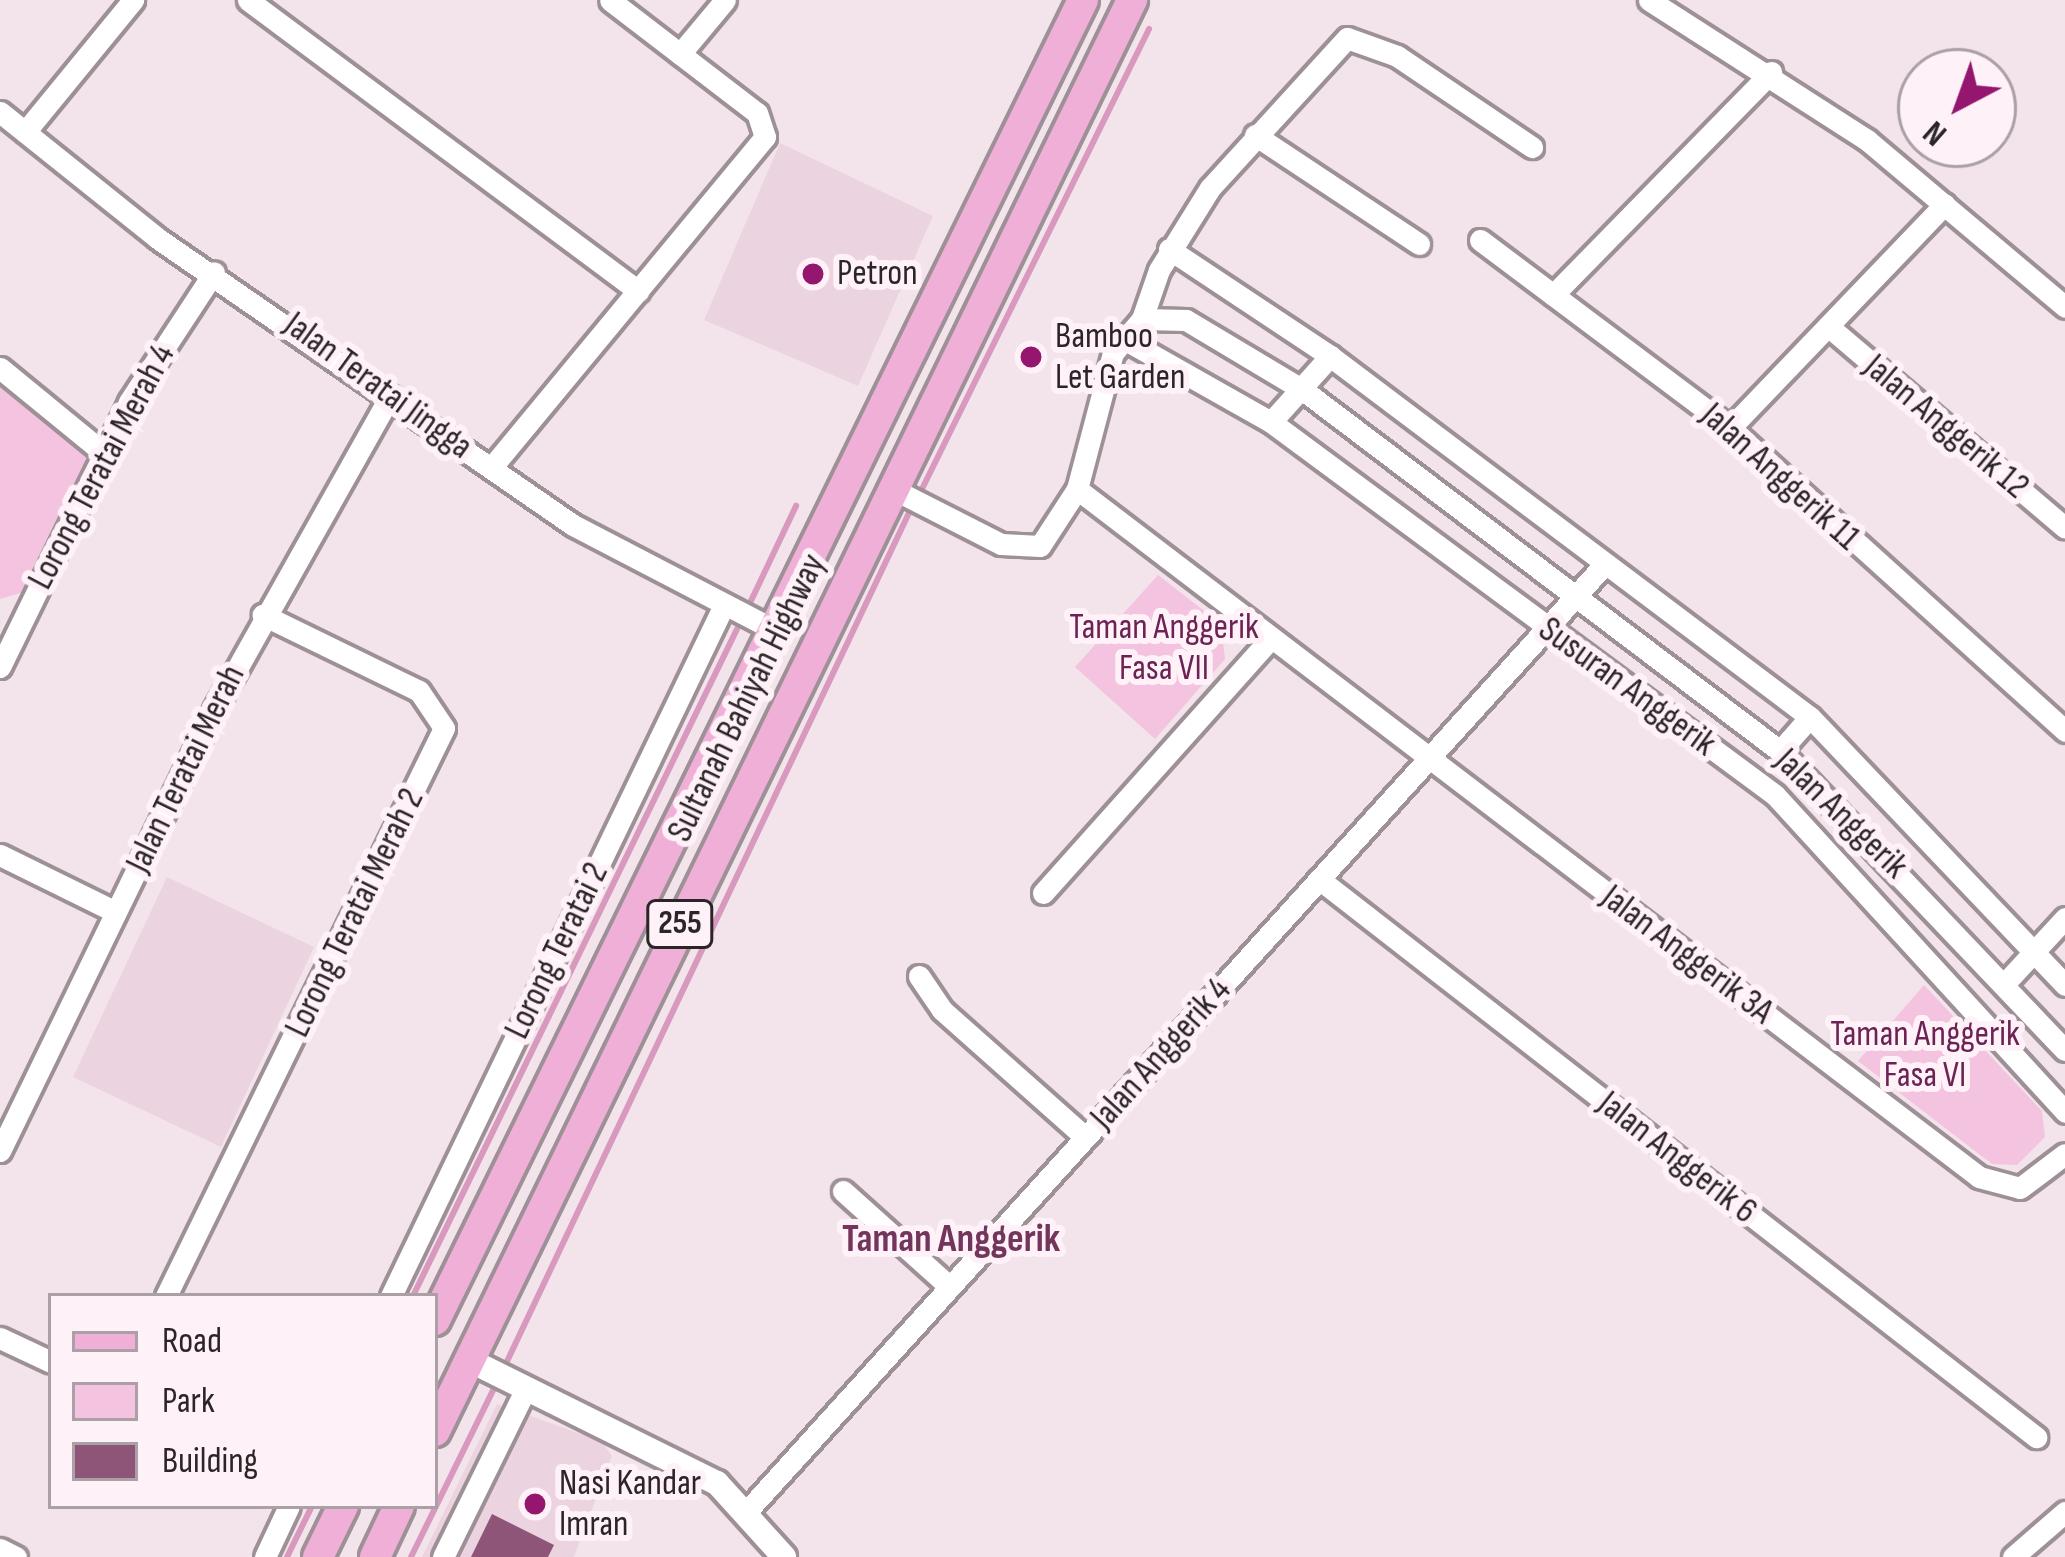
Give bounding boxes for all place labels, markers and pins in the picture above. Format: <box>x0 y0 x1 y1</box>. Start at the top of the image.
place label: Petron <box>837 252 918 296</box>
marker: Petron <box>800 261 826 287</box>
place label: Bamboo Let Garden <box>1055 314 1185 399</box>
marker: Bamboo Let Garden <box>1018 344 1044 370</box>
place label: Nasi Kandar Imran <box>559 1461 701 1546</box>
marker: Nasi Kandar Imran <box>522 1491 548 1517</box>

